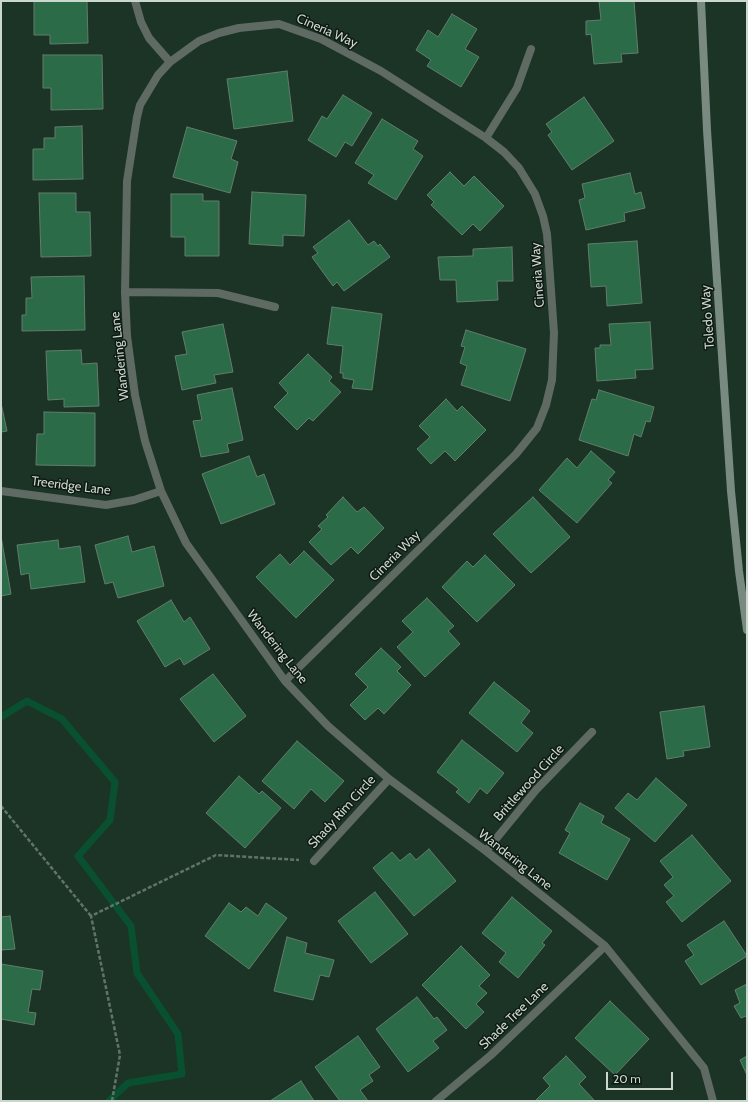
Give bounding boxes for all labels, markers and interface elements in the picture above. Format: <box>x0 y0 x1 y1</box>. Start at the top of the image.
street label: Cineria Way <box>294 11 360 51</box>
street label: Cineria Way <box>528 242 548 308</box>
street label: Toledo Way <box>698 284 718 350</box>
street label: Wandering Lane <box>108 311 132 401</box>
street label: Treeridge Lane <box>30 473 112 499</box>
street label: Cineria Way <box>366 527 424 585</box>
street label: Wandering Lane <box>243 607 311 687</box>
street label: Brittlewood Circle <box>491 742 567 824</box>
street label: Shady Rim Circle <box>305 772 379 852</box>
street label: Wandering Lane <box>475 826 555 894</box>
street label: Shade Tree Lane <box>476 979 552 1053</box>
scale bar <box>608 1064 675 1090</box>
text: 20 m <box>613 1071 641 1086</box>

